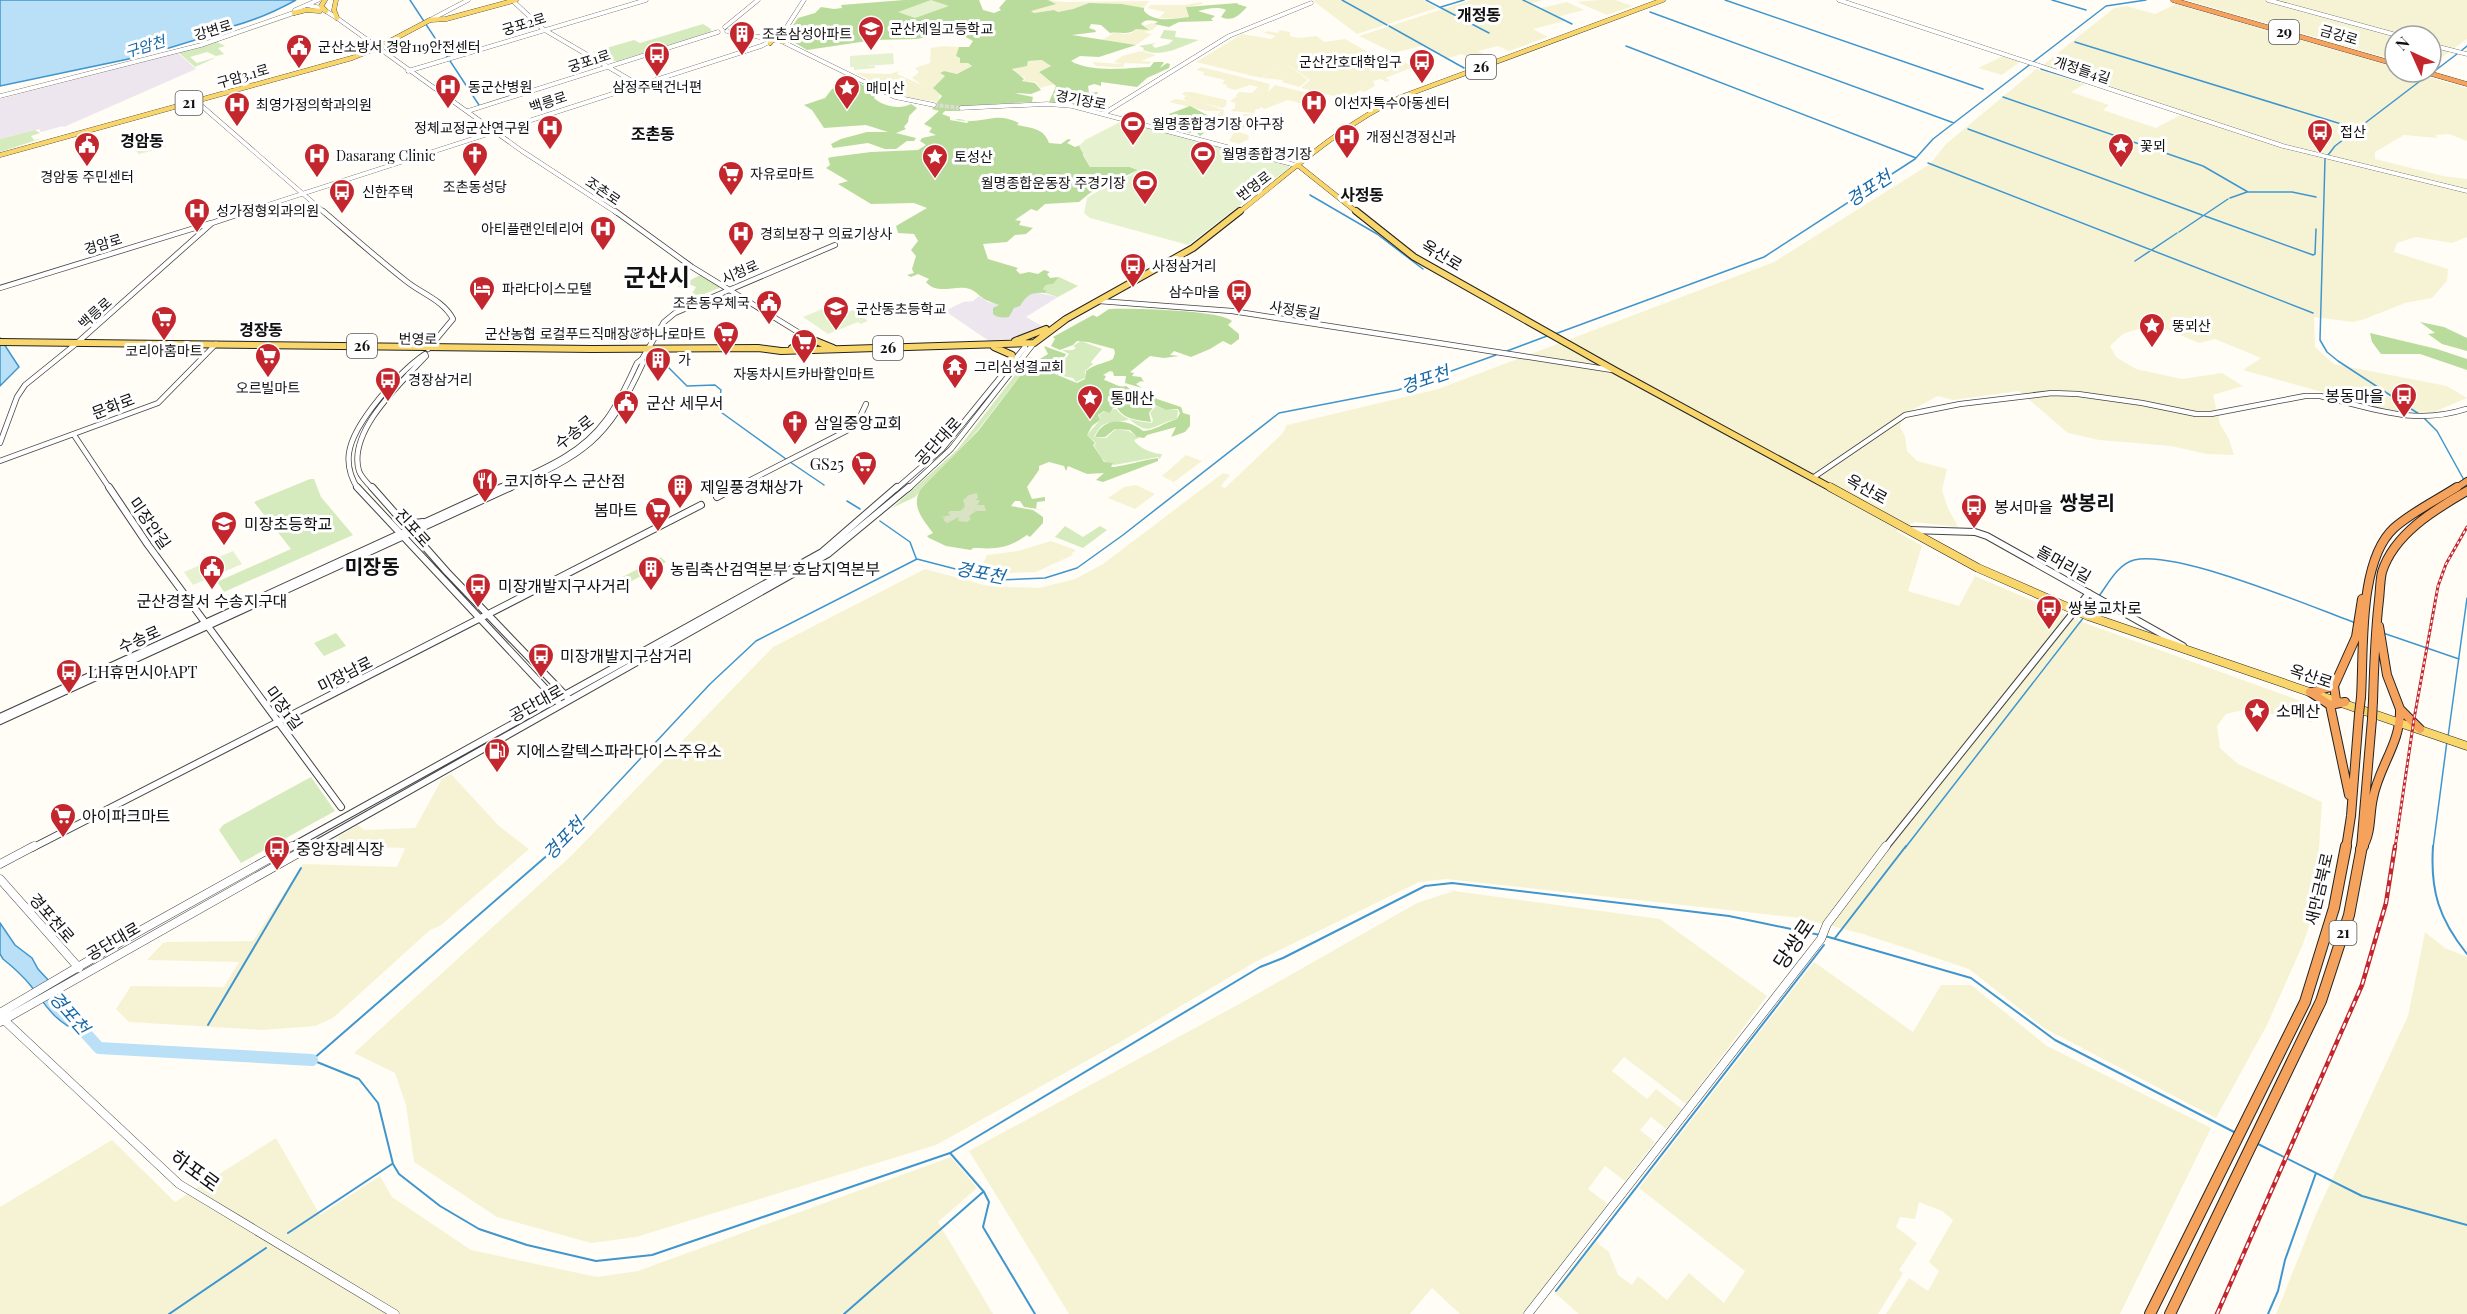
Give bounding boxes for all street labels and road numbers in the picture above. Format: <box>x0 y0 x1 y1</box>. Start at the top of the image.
street label: 궁포2로 <box>499 8 548 39</box>
street label: 강변로 <box>192 15 234 44</box>
road number: 29 <box>2269 20 2299 44</box>
street label: 금강로 <box>2318 20 2360 49</box>
street label: 궁포1로 <box>565 45 613 76</box>
street label: 개정들4길 <box>2051 51 2113 88</box>
road number: 26 <box>1466 55 1496 79</box>
street label: 구암3.1로 <box>214 59 271 92</box>
street label: 경기장로 <box>1054 85 1108 114</box>
street label: 백릉로 <box>527 86 569 117</box>
road number: 21 <box>176 91 202 115</box>
street label: 번영로 <box>1233 166 1275 205</box>
street label: 조촌로 <box>582 172 625 209</box>
street label: 경암로 <box>82 229 124 258</box>
street label: 옥산로 <box>1418 234 1467 275</box>
street label: 시청로 <box>718 255 761 288</box>
street label: 백릉로 <box>74 293 115 333</box>
street label: 사정동길 <box>1268 296 1322 323</box>
street label: 번영로 <box>399 329 438 348</box>
road number: 26 <box>347 334 377 358</box>
road number: 26 <box>873 336 903 360</box>
street label: 문화로 <box>88 388 137 423</box>
street label: 수송로 <box>550 410 598 453</box>
street label: 공단대로 <box>910 412 966 469</box>
street label: 옥산로 <box>1843 469 1892 509</box>
street label: 미장안길 <box>125 493 176 553</box>
street label: 진포로 <box>391 504 436 551</box>
street label: 돌머리길 <box>2033 540 2095 587</box>
street label: 수송로 <box>114 620 163 657</box>
street label: 미장남로 <box>314 651 376 696</box>
street label: 옥산로 <box>2287 659 2336 692</box>
street label: 공단대로 <box>505 679 567 726</box>
street label: 미장1길 <box>261 681 308 734</box>
street label: 새만금북로 <box>2300 850 2337 927</box>
street label: 경포천로 <box>25 889 80 947</box>
street label: 당쌍로 <box>1766 913 1819 974</box>
street label: 공단대로 <box>82 917 144 964</box>
road number: 21 <box>2330 921 2356 945</box>
street label: 하포로 <box>166 1143 226 1197</box>

